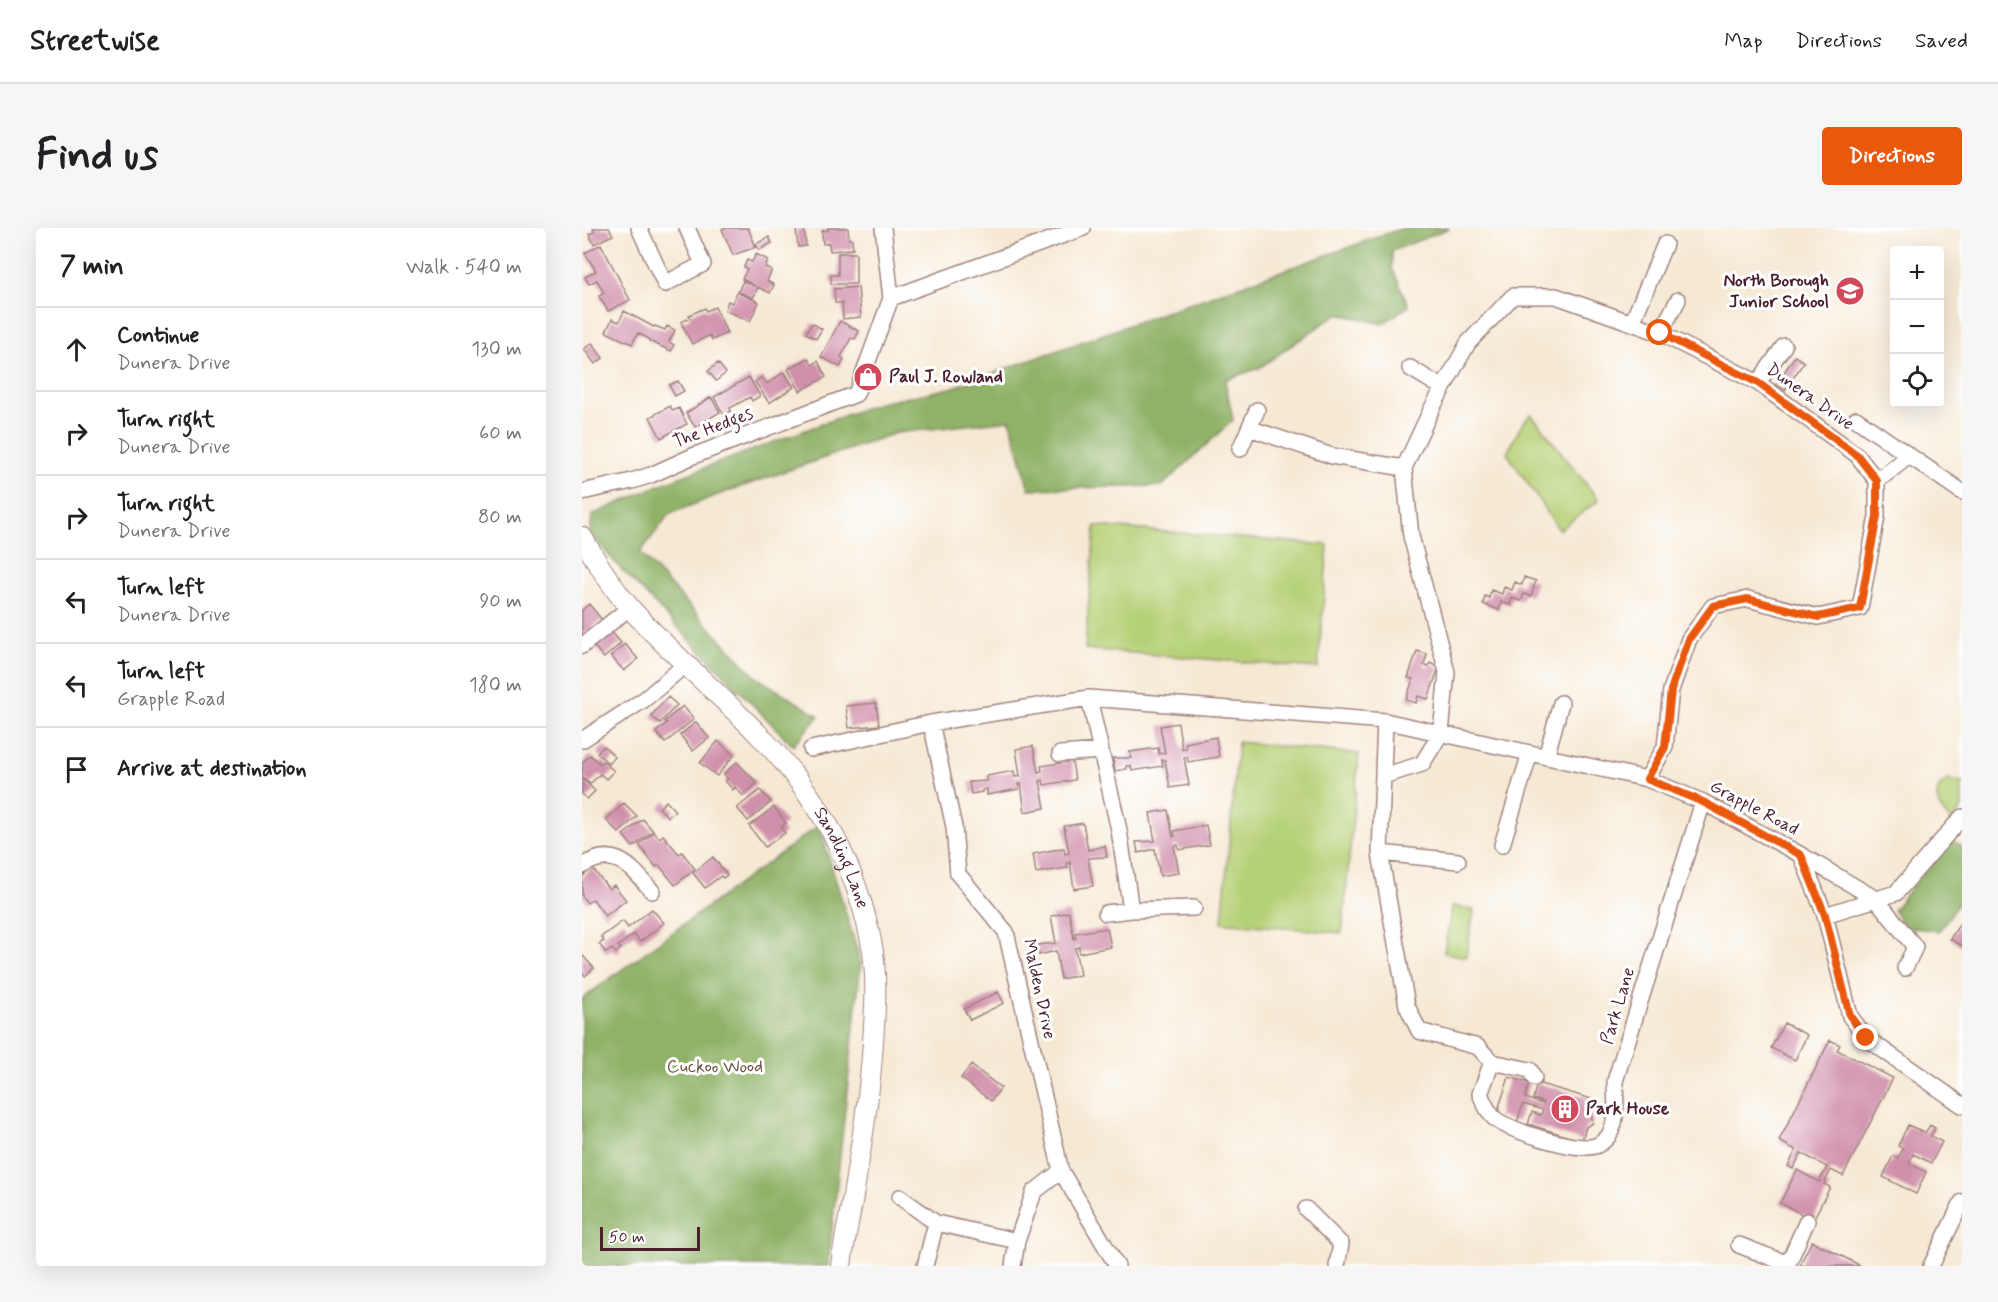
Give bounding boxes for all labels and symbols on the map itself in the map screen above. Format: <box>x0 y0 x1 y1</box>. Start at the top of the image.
place label: North Borough Junior School <box>1724 269 1829 314</box>
school or university icon: North Borough Junior School <box>1834 275 1866 307</box>
route start <box>1646 319 1672 345</box>
street label: Dunera Drive <box>1761 358 1859 436</box>
shop icon: Paul J. Rowland <box>852 361 884 393</box>
place label: Paul J. Rowland <box>889 365 1003 389</box>
street label: The Hedges <box>669 402 757 456</box>
street label: Grapple Road <box>1705 775 1803 841</box>
street label: Sandling Lane <box>808 803 874 911</box>
street label: Malden Drive <box>1017 937 1061 1041</box>
street label: Park Lane <box>1595 965 1641 1047</box>
route end <box>1852 1024 1878 1050</box>
park label: Cuckoo Wood <box>667 1055 763 1079</box>
building icon: Park House <box>1549 1093 1581 1125</box>
place label: Park House <box>1586 1097 1670 1121</box>
scale bar <box>600 1224 700 1252</box>

